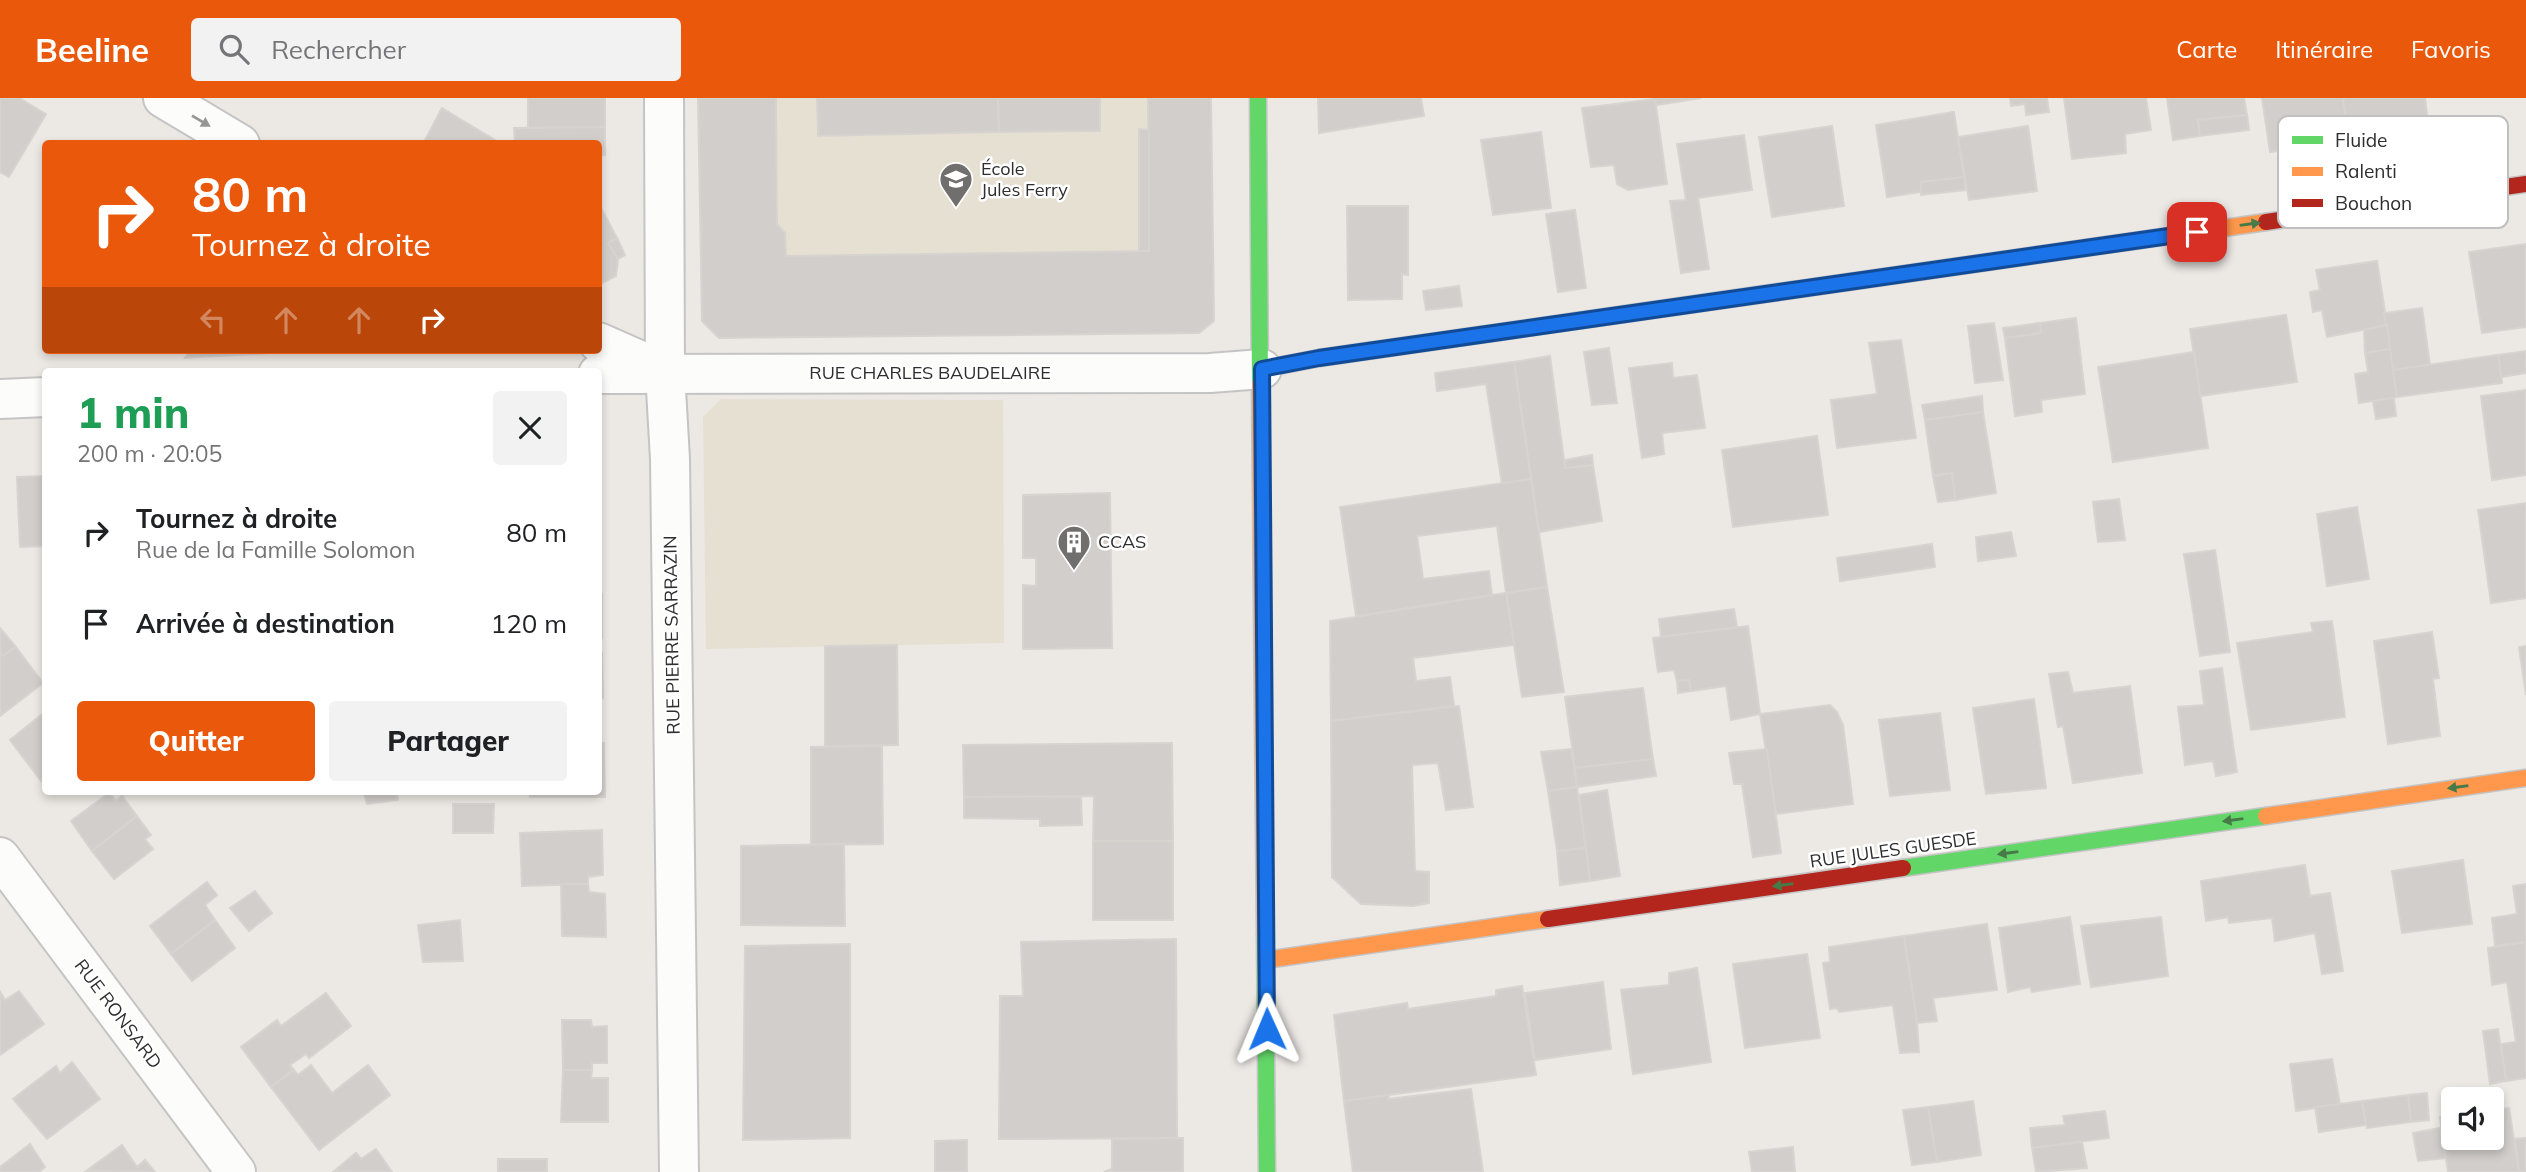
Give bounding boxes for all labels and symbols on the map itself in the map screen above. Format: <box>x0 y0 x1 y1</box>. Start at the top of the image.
one-way arrow <box>192 114 211 127</box>
legend <box>2278 116 2508 228</box>
text: Fluide <box>2335 128 2387 152</box>
place label: École Jules Ferry <box>981 157 1068 201</box>
text: Ralenti <box>2335 159 2397 183</box>
school or university icon: École Jules Ferry <box>937 160 975 209</box>
text: Bouchon <box>2335 191 2412 215</box>
pin <box>2167 202 2227 262</box>
one-way arrow <box>2239 218 2261 229</box>
street label: RUE CHARLES BAUDELAIRE <box>809 361 1051 384</box>
building icon: CCAS <box>1055 523 1093 572</box>
place label: CCAS <box>1098 530 1146 553</box>
street label: RUE PIERRE SARRAZIN <box>658 535 685 735</box>
one-way arrow <box>2447 782 2469 793</box>
one-way arrow <box>2222 815 2244 826</box>
street label: RUE JULES GUESDE <box>1808 826 1978 873</box>
one-way arrow <box>1997 847 2019 858</box>
one-way arrow <box>1772 880 1794 891</box>
street label: RUE RONSARD <box>70 955 167 1073</box>
position arrow <box>1230 992 1304 1066</box>

